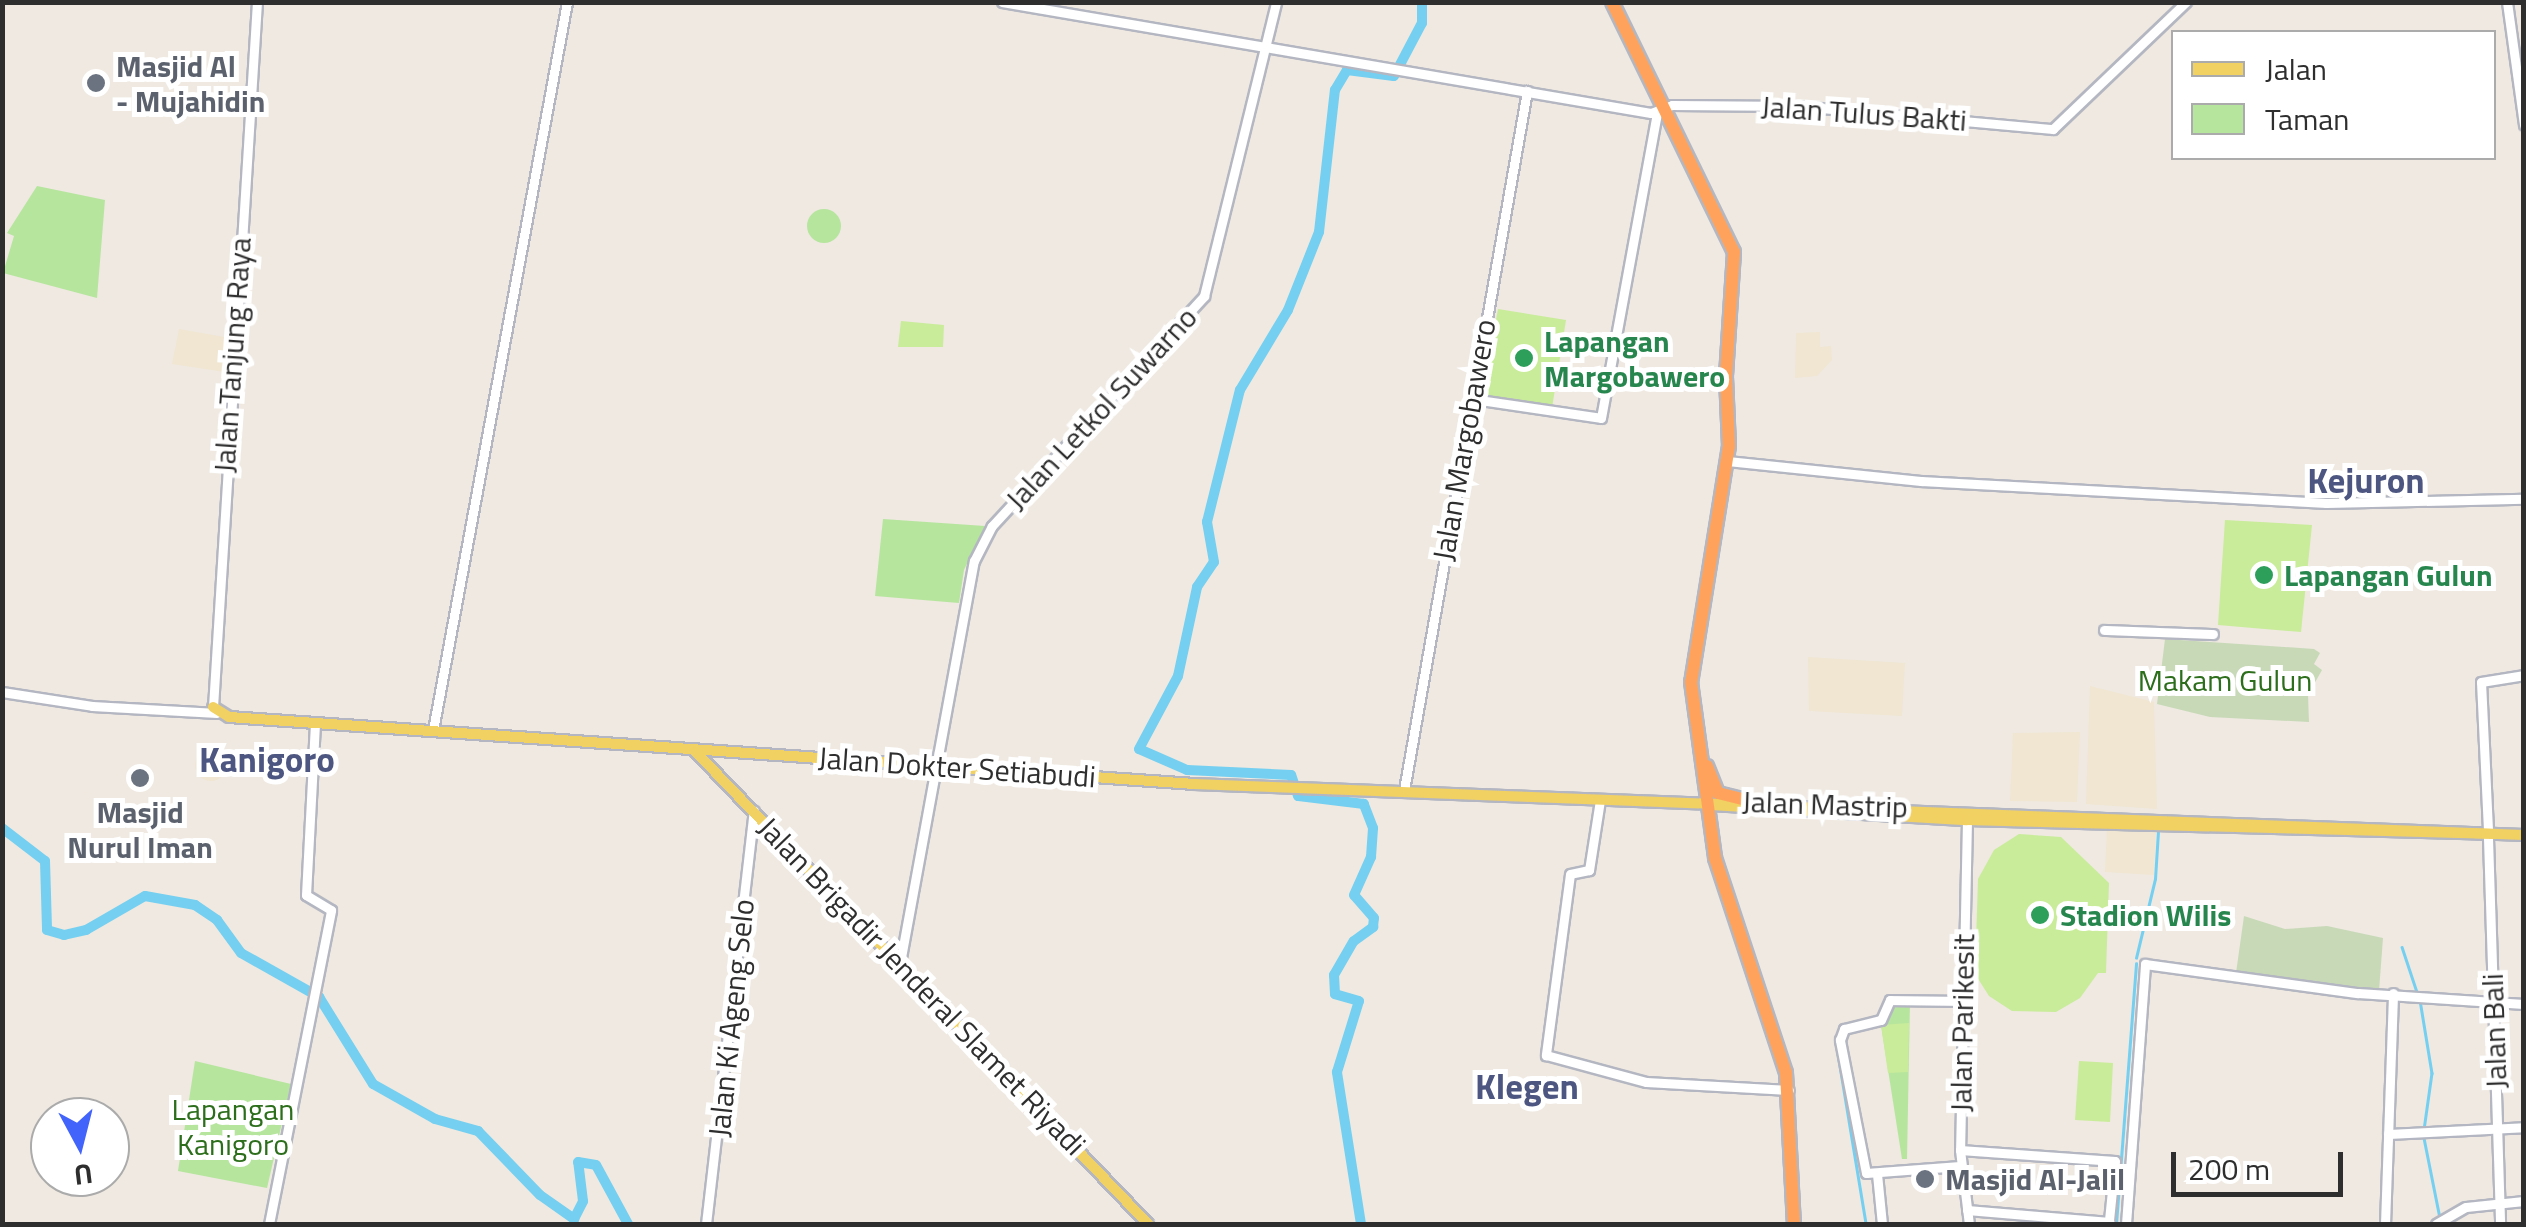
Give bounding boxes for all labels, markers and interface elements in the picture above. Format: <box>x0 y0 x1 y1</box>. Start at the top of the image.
legend <box>2171 30 2496 160</box>
text: Jalan <box>2265 46 2327 92</box>
place label: Masjid Al - Mujahidin <box>116 48 265 118</box>
marker: Masjid Al - Mujahidin <box>85 72 107 94</box>
street label: Jalan Tulus Bakti <box>1760 88 1968 138</box>
text: Taman <box>2265 96 2349 142</box>
street label: Jalan Tanjung Raya <box>206 236 258 474</box>
street label: Jalan Letkol Suwarno <box>998 299 1204 517</box>
street label: Jalan Margobawero <box>1425 316 1503 564</box>
place label: Lapangan Margobawero <box>1544 323 1725 394</box>
marker: Lapangan Margobawero <box>1513 347 1535 369</box>
district label: Kejuron <box>2307 459 2425 501</box>
place label: Lapangan Gulun <box>2284 557 2492 593</box>
marker: Lapangan Gulun <box>2253 564 2275 586</box>
park label: Makam Gulun <box>2138 662 2312 698</box>
district label: Kanigoro <box>199 738 335 780</box>
street label: Jalan Dokter Setiabudi <box>817 739 1097 795</box>
marker: Masjid Nurul Iman <box>129 767 151 789</box>
street label: Jalan Mastrip <box>1742 783 1908 825</box>
place label: Masjid Nurul Iman <box>67 794 213 864</box>
street label: Jalan Brigadir Jenderal Slamet Riyadi <box>751 810 1093 1162</box>
street label: Jalan Ki Ageng Selo <box>701 897 761 1139</box>
place label: Stadion Wilis <box>2060 897 2231 933</box>
marker: Stadion Wilis <box>2029 904 2051 926</box>
street label: Jalan Parikesit <box>1942 934 1982 1112</box>
street label: Jalan Bali <box>2474 973 2514 1089</box>
district label: Klegen <box>1475 1065 1579 1107</box>
park label: Lapangan Kanigoro <box>172 1091 294 1162</box>
north arrow <box>30 1097 130 1197</box>
scale bar <box>2176 1132 2348 1194</box>
text: 200 m <box>2188 1146 2270 1192</box>
text: U <box>72 1153 95 1198</box>
place label: Masjid Al-Jalil <box>1945 1161 2125 1197</box>
marker: Masjid Al-Jalil <box>1914 1168 1936 1190</box>

